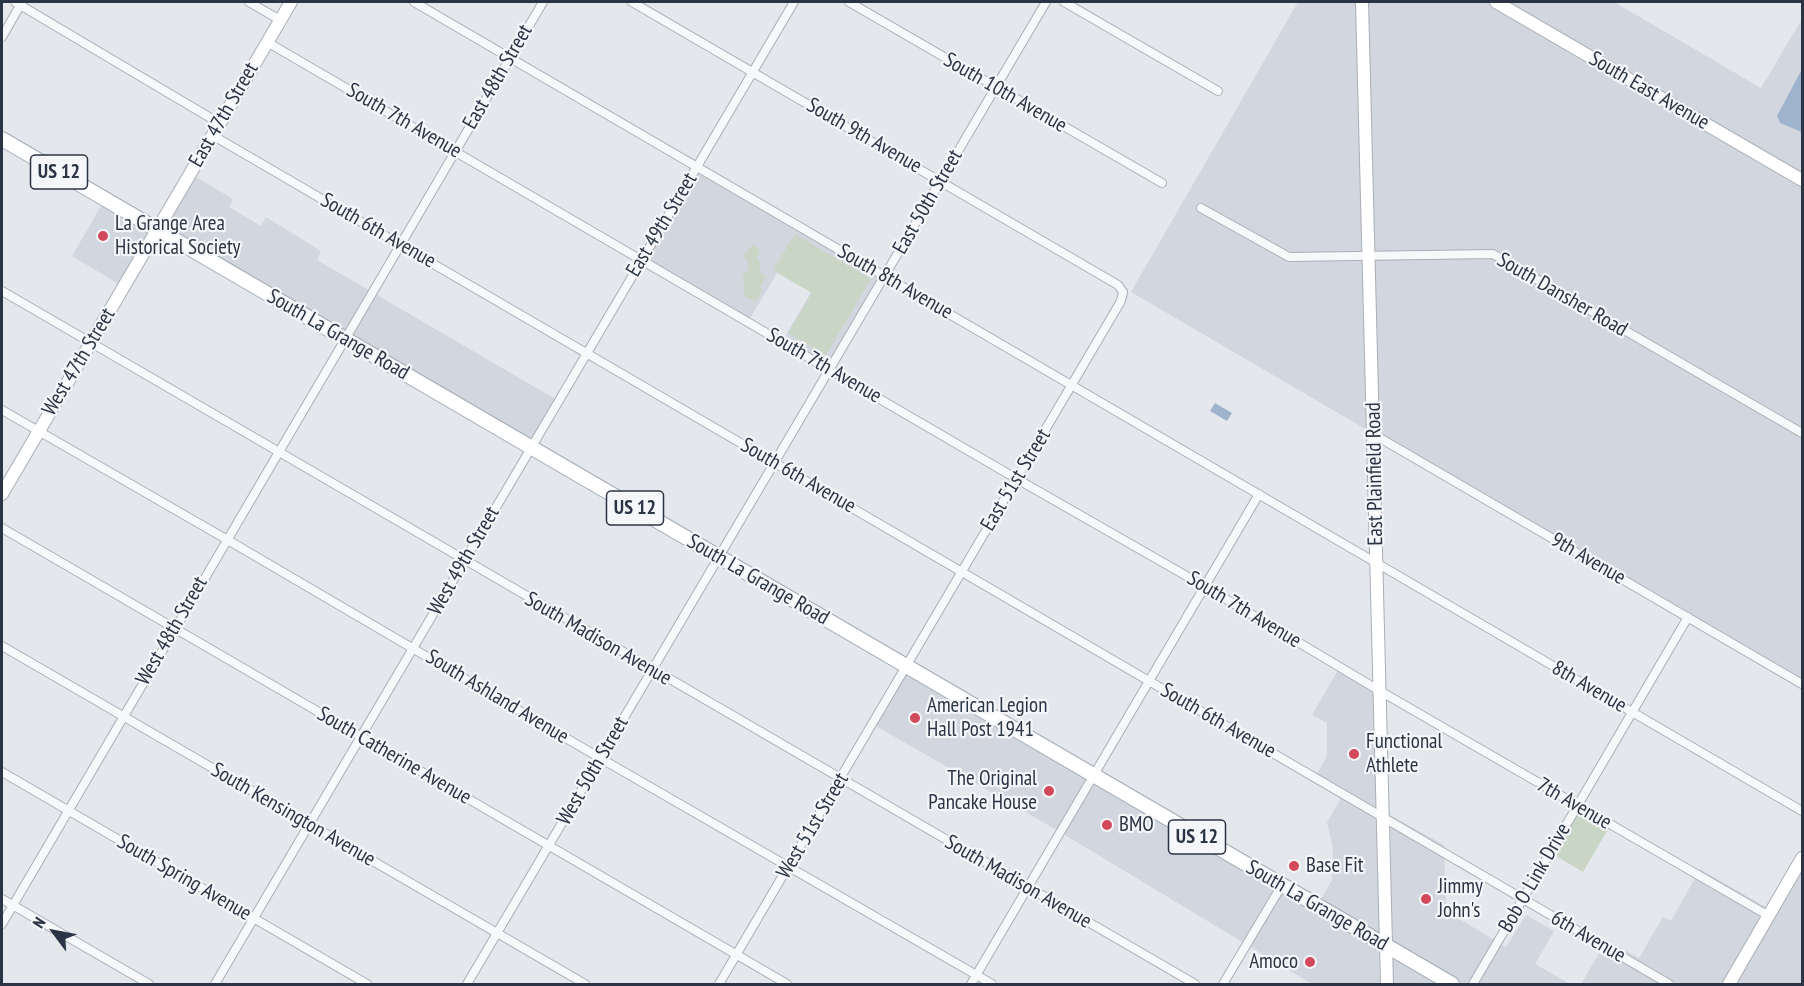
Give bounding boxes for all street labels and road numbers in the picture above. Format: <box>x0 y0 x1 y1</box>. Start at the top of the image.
street label: East 48th Street <box>458 20 538 134</box>
street label: South East Avenue <box>1584 46 1714 136</box>
street label: South 10th Avenue <box>939 48 1071 138</box>
street label: East 47th Street <box>184 58 264 172</box>
street label: South 7th Avenue <box>342 78 466 164</box>
street label: South 9th Avenue <box>802 93 926 179</box>
street label: East 50th Street <box>888 145 968 259</box>
road number: US 12 <box>31 155 88 189</box>
street label: East 49th Street <box>621 169 703 281</box>
street label: South 6th Avenue <box>316 188 440 274</box>
street label: South 8th Avenue <box>833 239 957 325</box>
street label: South Dansher Road <box>1492 248 1632 342</box>
street label: South La Grange Road <box>263 284 413 386</box>
street label: West 47th Street <box>37 304 121 420</box>
street label: South 7th Avenue <box>762 323 886 409</box>
street label: East Plainfield Road <box>1361 402 1389 546</box>
street label: East 51st Street <box>976 424 1056 536</box>
street label: South 6th Avenue <box>736 433 860 519</box>
road number: US 12 <box>606 491 664 525</box>
street label: West 49th Street <box>423 502 505 620</box>
street label: 9th Avenue <box>1546 528 1630 590</box>
street label: South La Grange Road <box>683 529 833 631</box>
street label: South 7th Avenue <box>1182 566 1306 654</box>
street label: West 48th Street <box>131 572 213 690</box>
street label: South Madison Avenue <box>520 587 676 691</box>
street label: South Ashland Avenue <box>421 644 573 750</box>
street label: 8th Avenue <box>1547 656 1631 718</box>
street label: South 6th Avenue <box>1156 678 1280 764</box>
street label: South Catherine Avenue <box>312 702 476 810</box>
street label: West 50th Street <box>552 712 634 830</box>
street label: South Kensington Avenue <box>206 758 380 872</box>
street label: West 51st Street <box>772 768 854 884</box>
street label: 7th Avenue <box>1532 773 1616 835</box>
street label: Bob O Link Drive <box>1494 819 1576 937</box>
road number: US 12 <box>1168 820 1226 854</box>
street label: South Spring Avenue <box>112 829 256 927</box>
street label: South Madison Avenue <box>940 830 1096 934</box>
street label: South La Grange Road <box>1242 855 1392 957</box>
street label: 6th Avenue <box>1546 906 1630 968</box>

